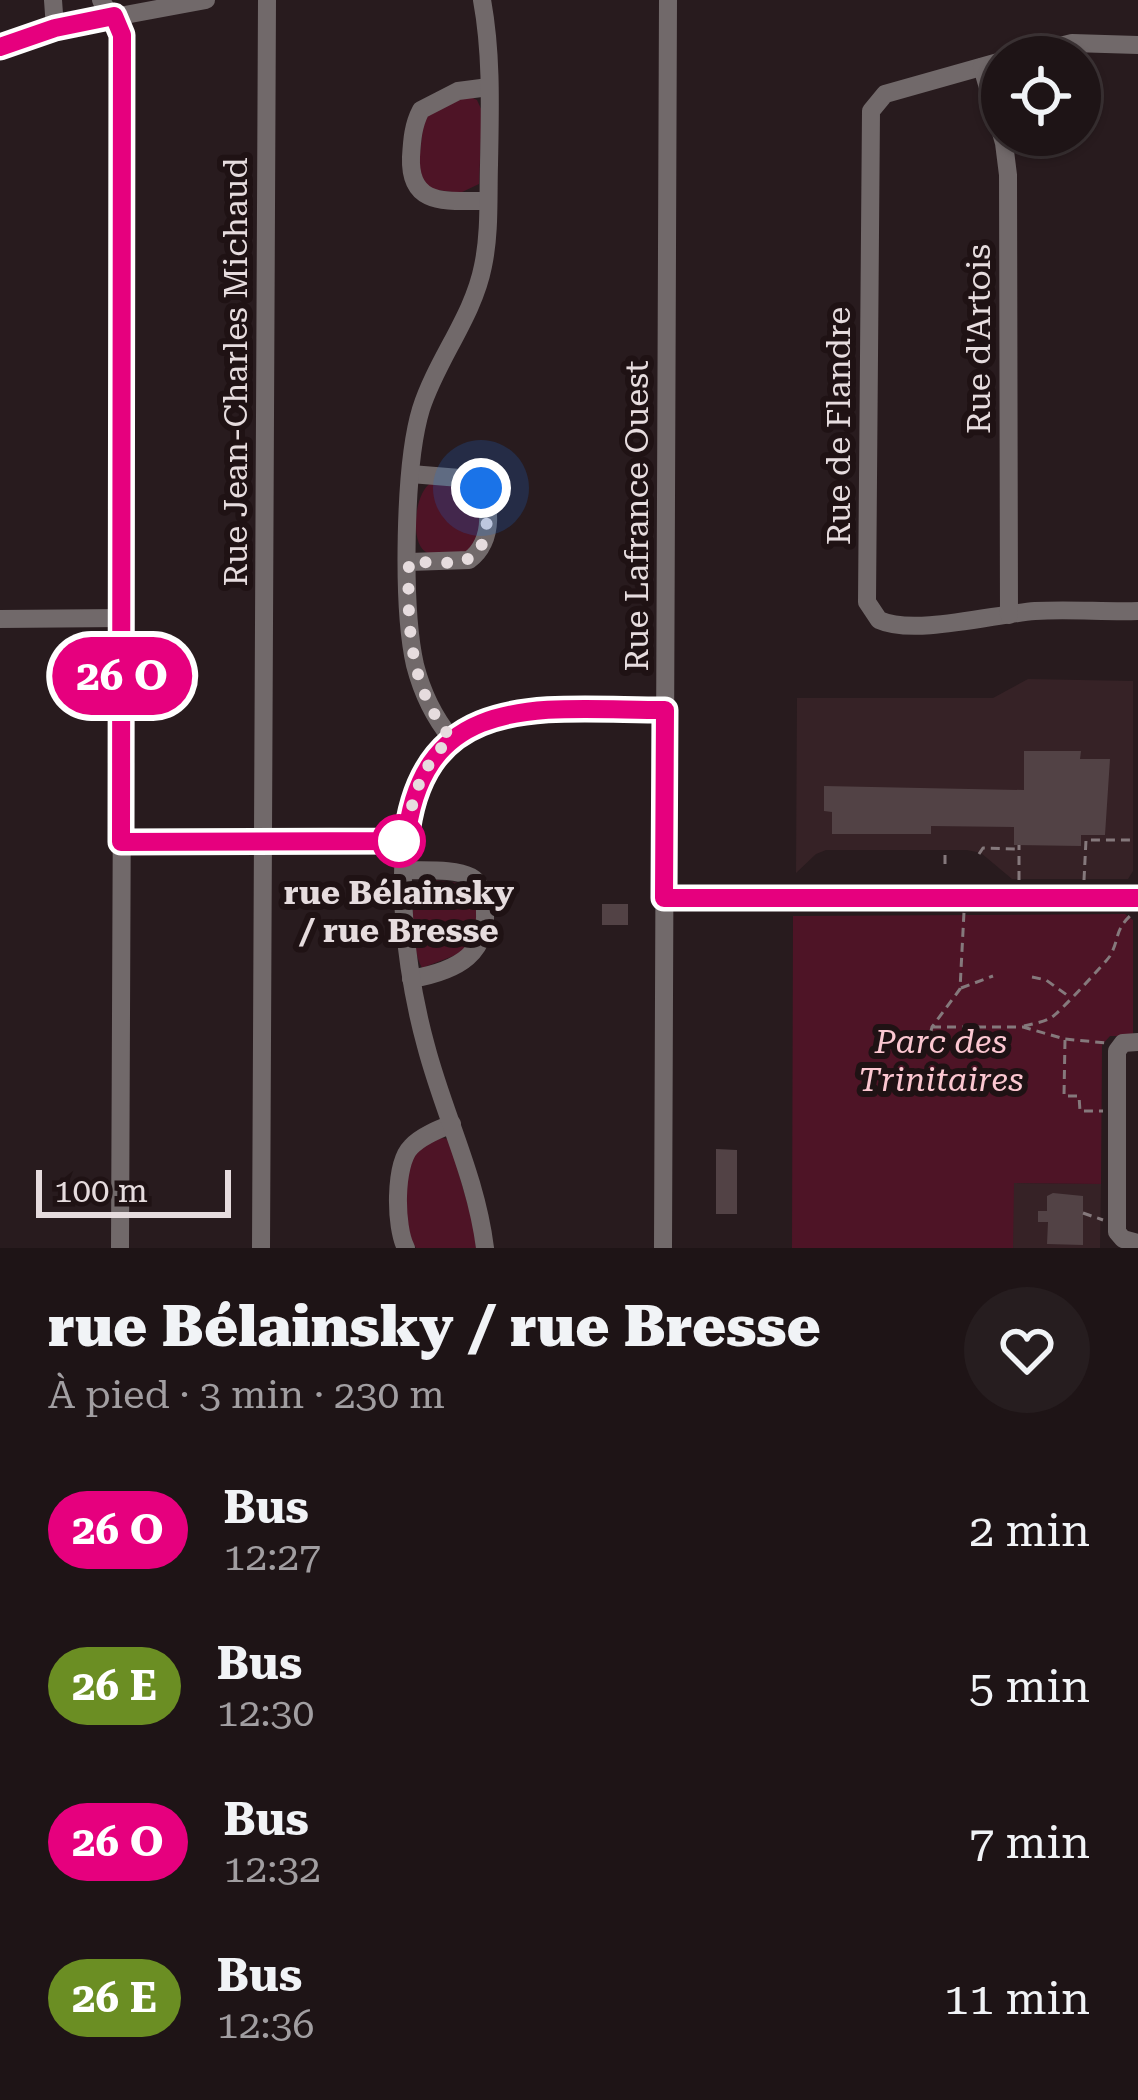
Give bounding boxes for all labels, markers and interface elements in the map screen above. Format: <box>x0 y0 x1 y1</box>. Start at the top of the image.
map controls <box>981 36 1101 156</box>
button: locate <box>981 36 1101 156</box>
street label: Rue Jean-Charles Michaud <box>216 157 255 587</box>
street label: Rue d'Artois <box>959 244 998 434</box>
street label: Rue de Flandre <box>819 307 858 545</box>
street label: Rue Lafrance Ouest <box>617 361 656 671</box>
your location <box>451 458 511 518</box>
line badge: 26 O <box>38 637 206 715</box>
text: 26 O <box>76 651 168 700</box>
marker: rue Bélainsky / rue Bresse <box>374 816 424 866</box>
place label: rue Bélainsky / rue Bresse <box>284 873 514 950</box>
park label: Parc des Trinitaires <box>858 1022 1024 1099</box>
scale bar <box>36 1164 231 1217</box>
text: 100 m <box>54 1171 148 1210</box>
button: heart <box>964 1287 1090 1413</box>
text: rue Bélainsky / rue Bresse <box>48 1293 821 1360</box>
text: À pied · 3 min · 230 m <box>48 1372 445 1418</box>
text: Bus <box>224 1481 309 1534</box>
text: 2 min <box>969 1504 1090 1557</box>
text: 26 O <box>72 1505 164 1554</box>
text: 12:27 <box>224 1534 321 1580</box>
text: Bus <box>217 1637 302 1690</box>
text: 5 min <box>969 1660 1090 1713</box>
text: 26 E <box>72 1661 157 1710</box>
text: 12:30 <box>217 1690 314 1736</box>
text: Bus <box>224 1793 309 1846</box>
text: 7 min <box>969 1816 1090 1869</box>
text: 26 O <box>72 1817 164 1866</box>
text: 12:32 <box>224 1846 321 1892</box>
text: Bus <box>217 1949 302 2002</box>
text: 11 min <box>944 1972 1090 2025</box>
text: 26 E <box>72 1973 157 2022</box>
text: 12:36 <box>217 2002 314 2048</box>

